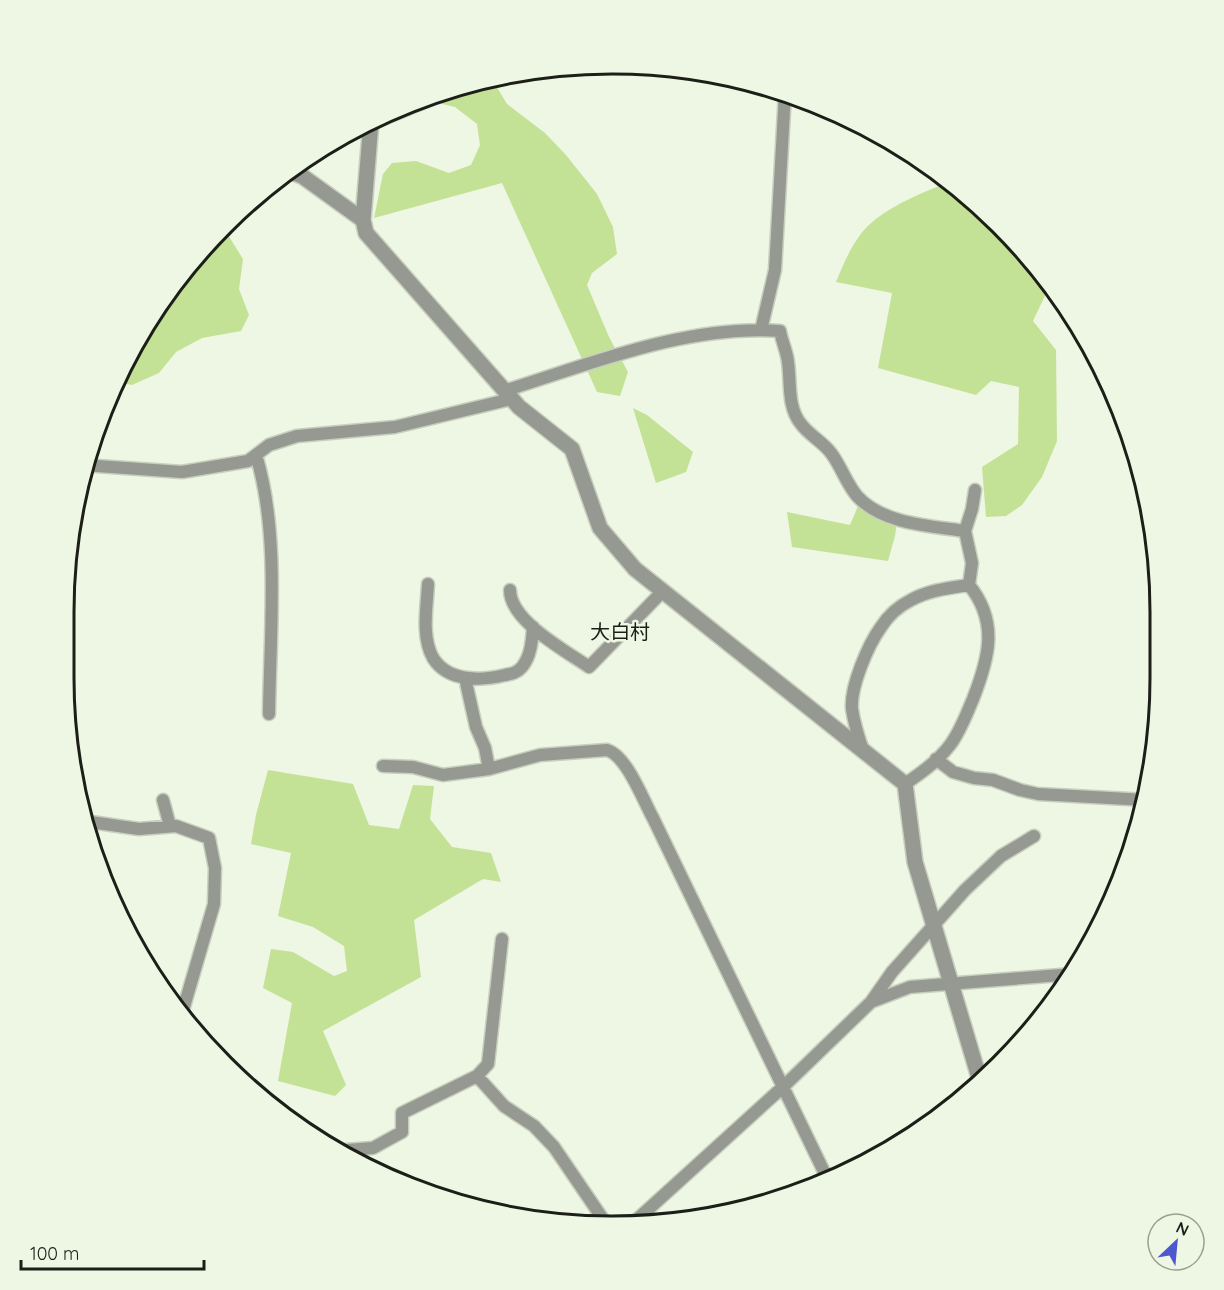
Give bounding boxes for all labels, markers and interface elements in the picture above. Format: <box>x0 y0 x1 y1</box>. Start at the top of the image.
district label: 大白村 <box>590 619 650 644</box>
north arrow <box>1146 1212 1206 1272</box>
text: N <box>1173 1217 1192 1240</box>
scale bar <box>21 1233 204 1271</box>
text: 100 m <box>30 1242 79 1265</box>

